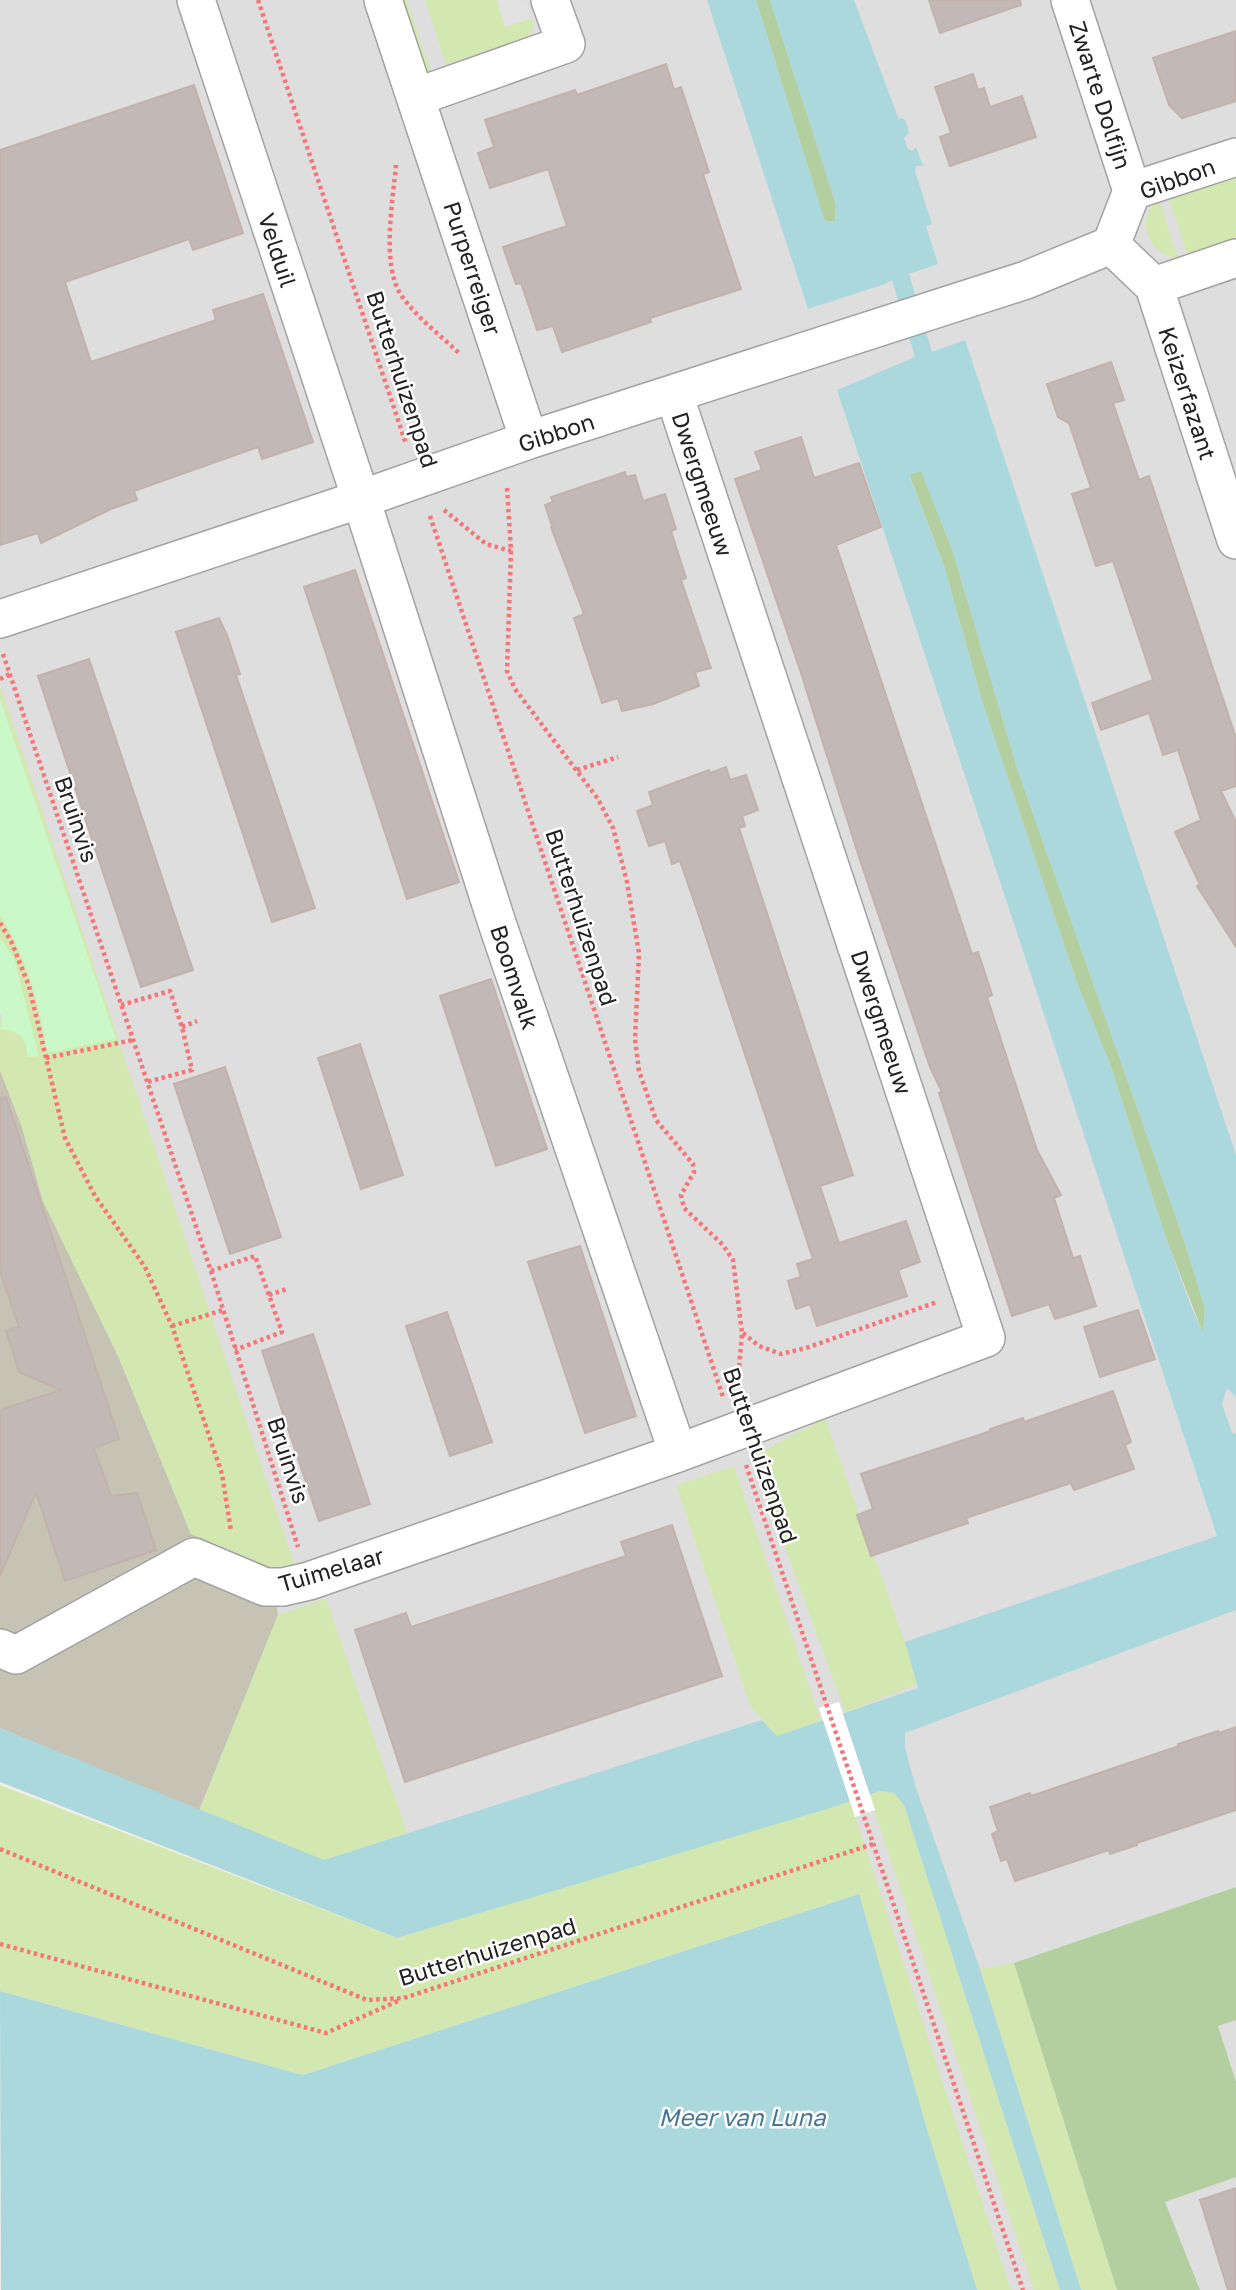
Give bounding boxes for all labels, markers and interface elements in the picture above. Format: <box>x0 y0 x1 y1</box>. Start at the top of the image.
street label: Zwarte Dolfijn <box>1064 17 1138 173</box>
street label: Gibbon <box>1135 151 1219 205</box>
street label: Purperreiger <box>438 198 508 339</box>
street label: Velduil <box>253 209 303 291</box>
street label: Butterhuizenpad <box>361 287 445 471</box>
street label: Keizerfazant <box>1153 323 1223 463</box>
street label: Gibbon <box>514 407 598 457</box>
street label: Dwergmeeuw <box>666 408 740 560</box>
street label: Bruinvis <box>49 772 105 866</box>
street label: Butterhuizenpad <box>540 825 624 1009</box>
street label: Boomvalk <box>485 921 545 1033</box>
street label: Dwergmeeuw <box>845 946 919 1098</box>
street label: Butterhuizenpad <box>718 1363 804 1547</box>
street label: Bruinvis <box>262 1413 316 1507</box>
street label: Tuimelaar <box>275 1541 387 1597</box>
street label: Butterhuizenpad <box>395 1911 579 1991</box>
water label: Meer van Luna <box>659 2102 827 2131</box>

